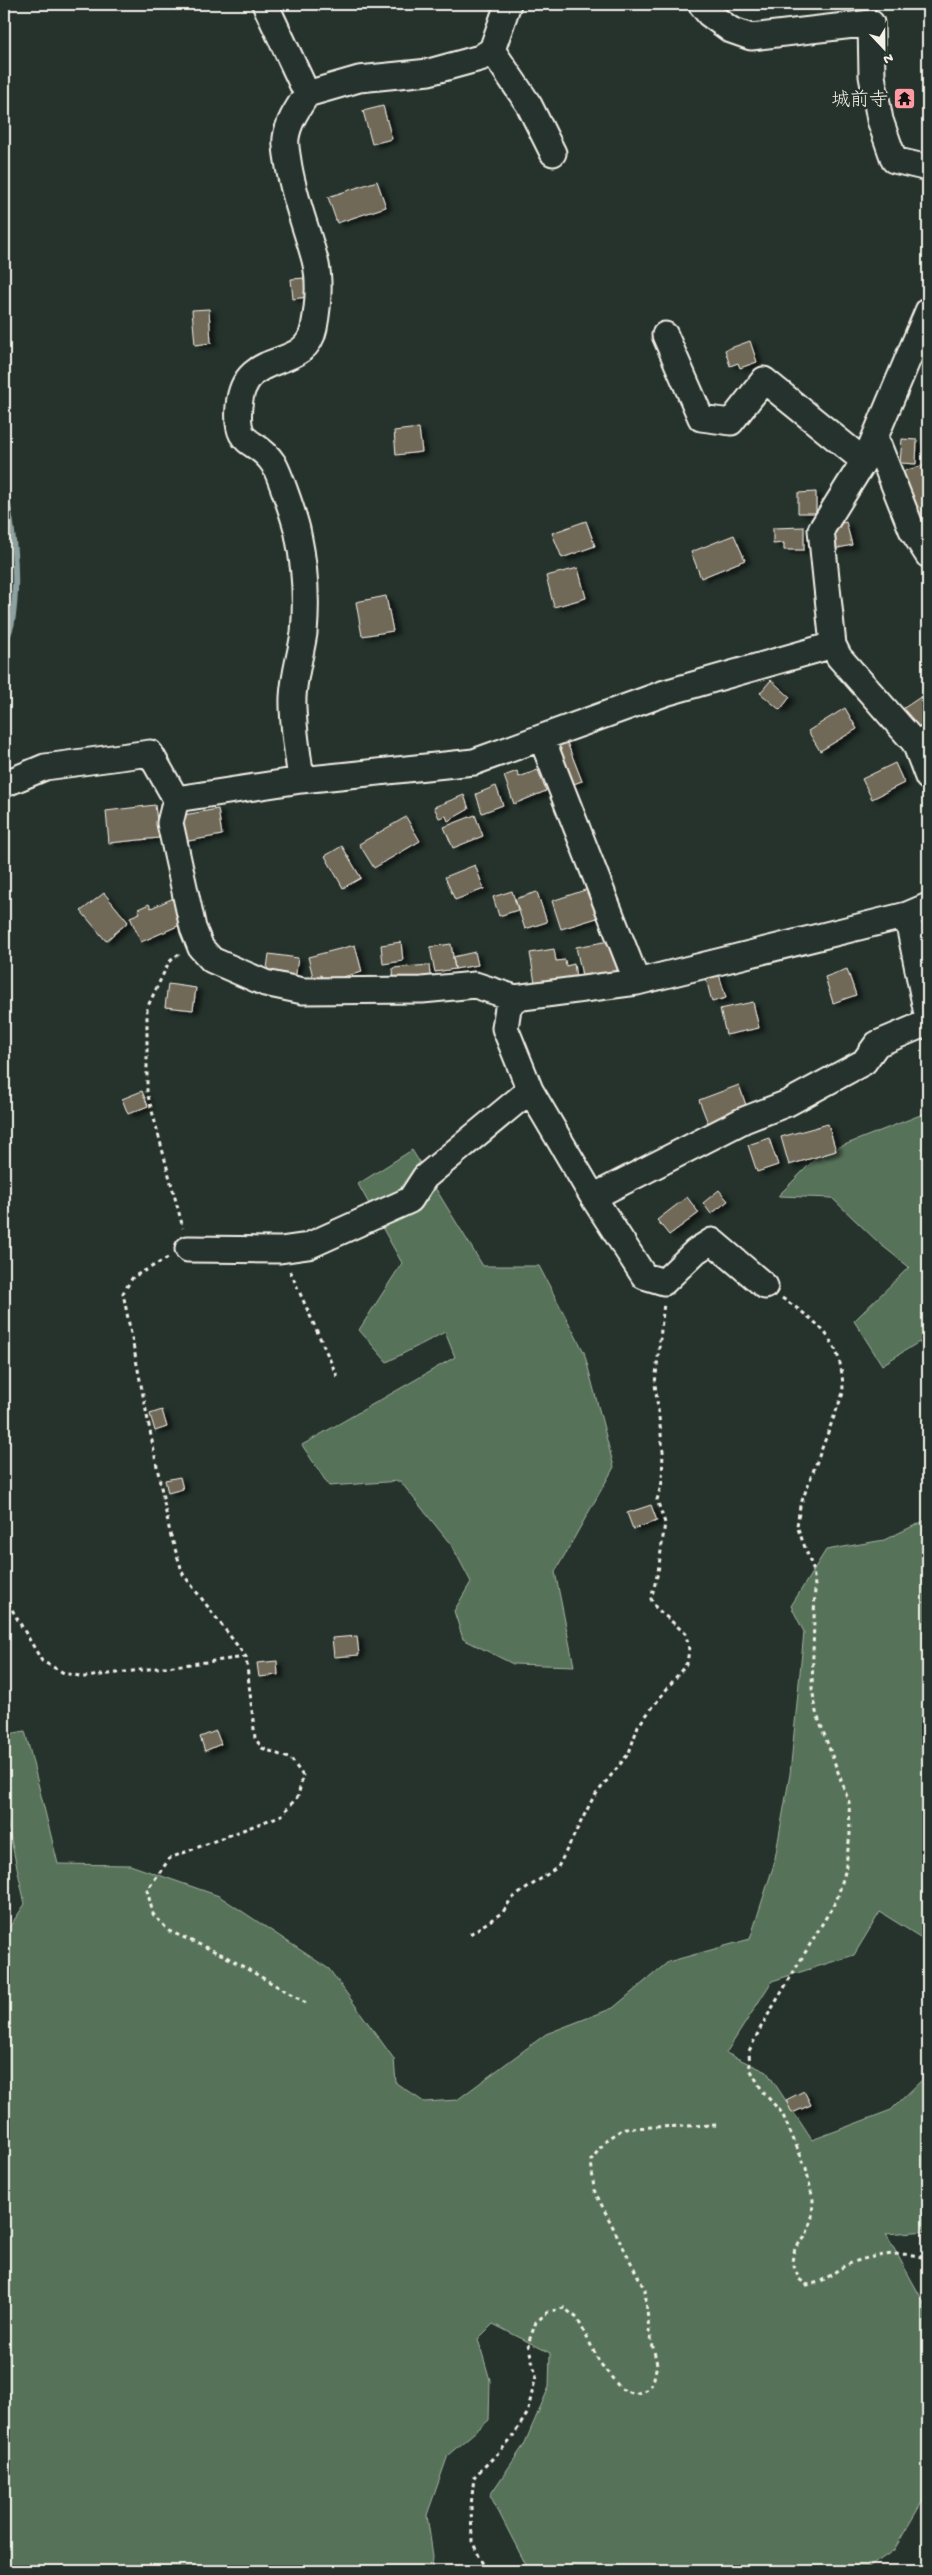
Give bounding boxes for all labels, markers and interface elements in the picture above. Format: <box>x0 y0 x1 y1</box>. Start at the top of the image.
north arrow <box>860 22 910 72</box>
text: N <box>881 48 895 67</box>
temple icon: 城前寺 <box>892 86 916 110</box>
place label: 城前寺 <box>831 89 888 113</box>

